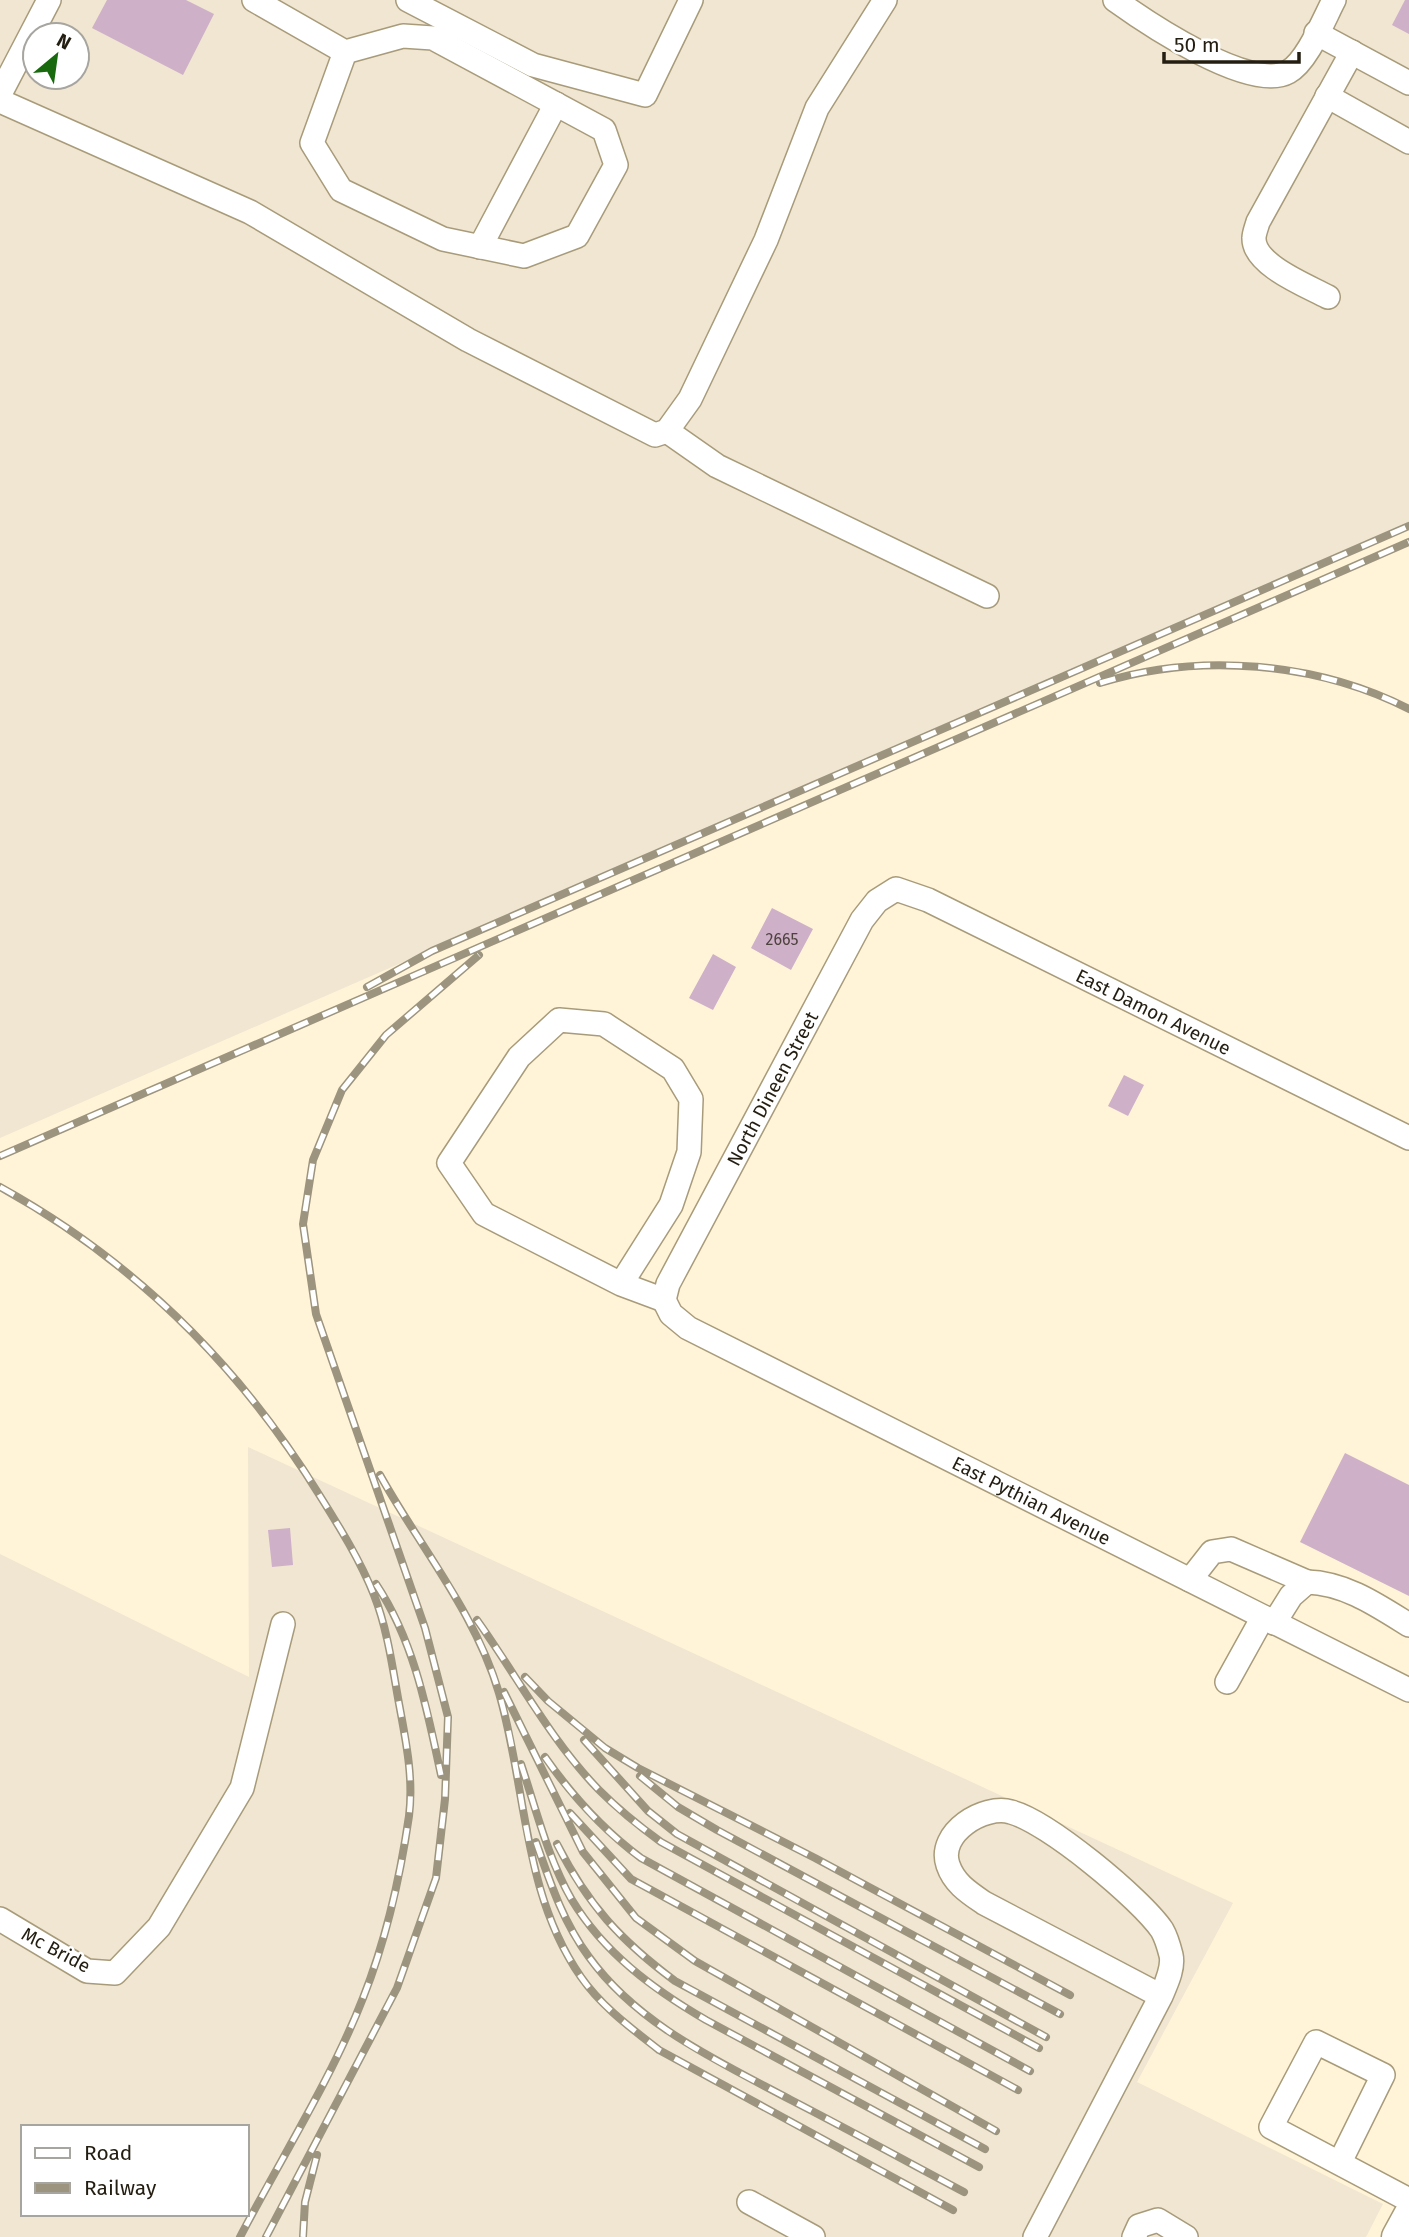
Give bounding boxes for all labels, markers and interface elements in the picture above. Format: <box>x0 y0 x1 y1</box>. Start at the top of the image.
north arrow <box>21 21 91 91</box>
scale bar <box>1164 21 1299 65</box>
text: N <box>53 28 75 55</box>
text: 50 m <box>1174 32 1220 58</box>
house number: 2665 <box>766 930 798 949</box>
street label: East Damon Avenue <box>1072 964 1235 1060</box>
street label: North Dineen Street <box>722 1007 823 1170</box>
street label: East Pythian Avenue <box>948 1451 1114 1550</box>
street label: Mc Bride <box>18 1922 94 1978</box>
legend <box>21 2125 248 2216</box>
text: Road <box>84 2140 132 2166</box>
text: Railway <box>84 2175 157 2201</box>

